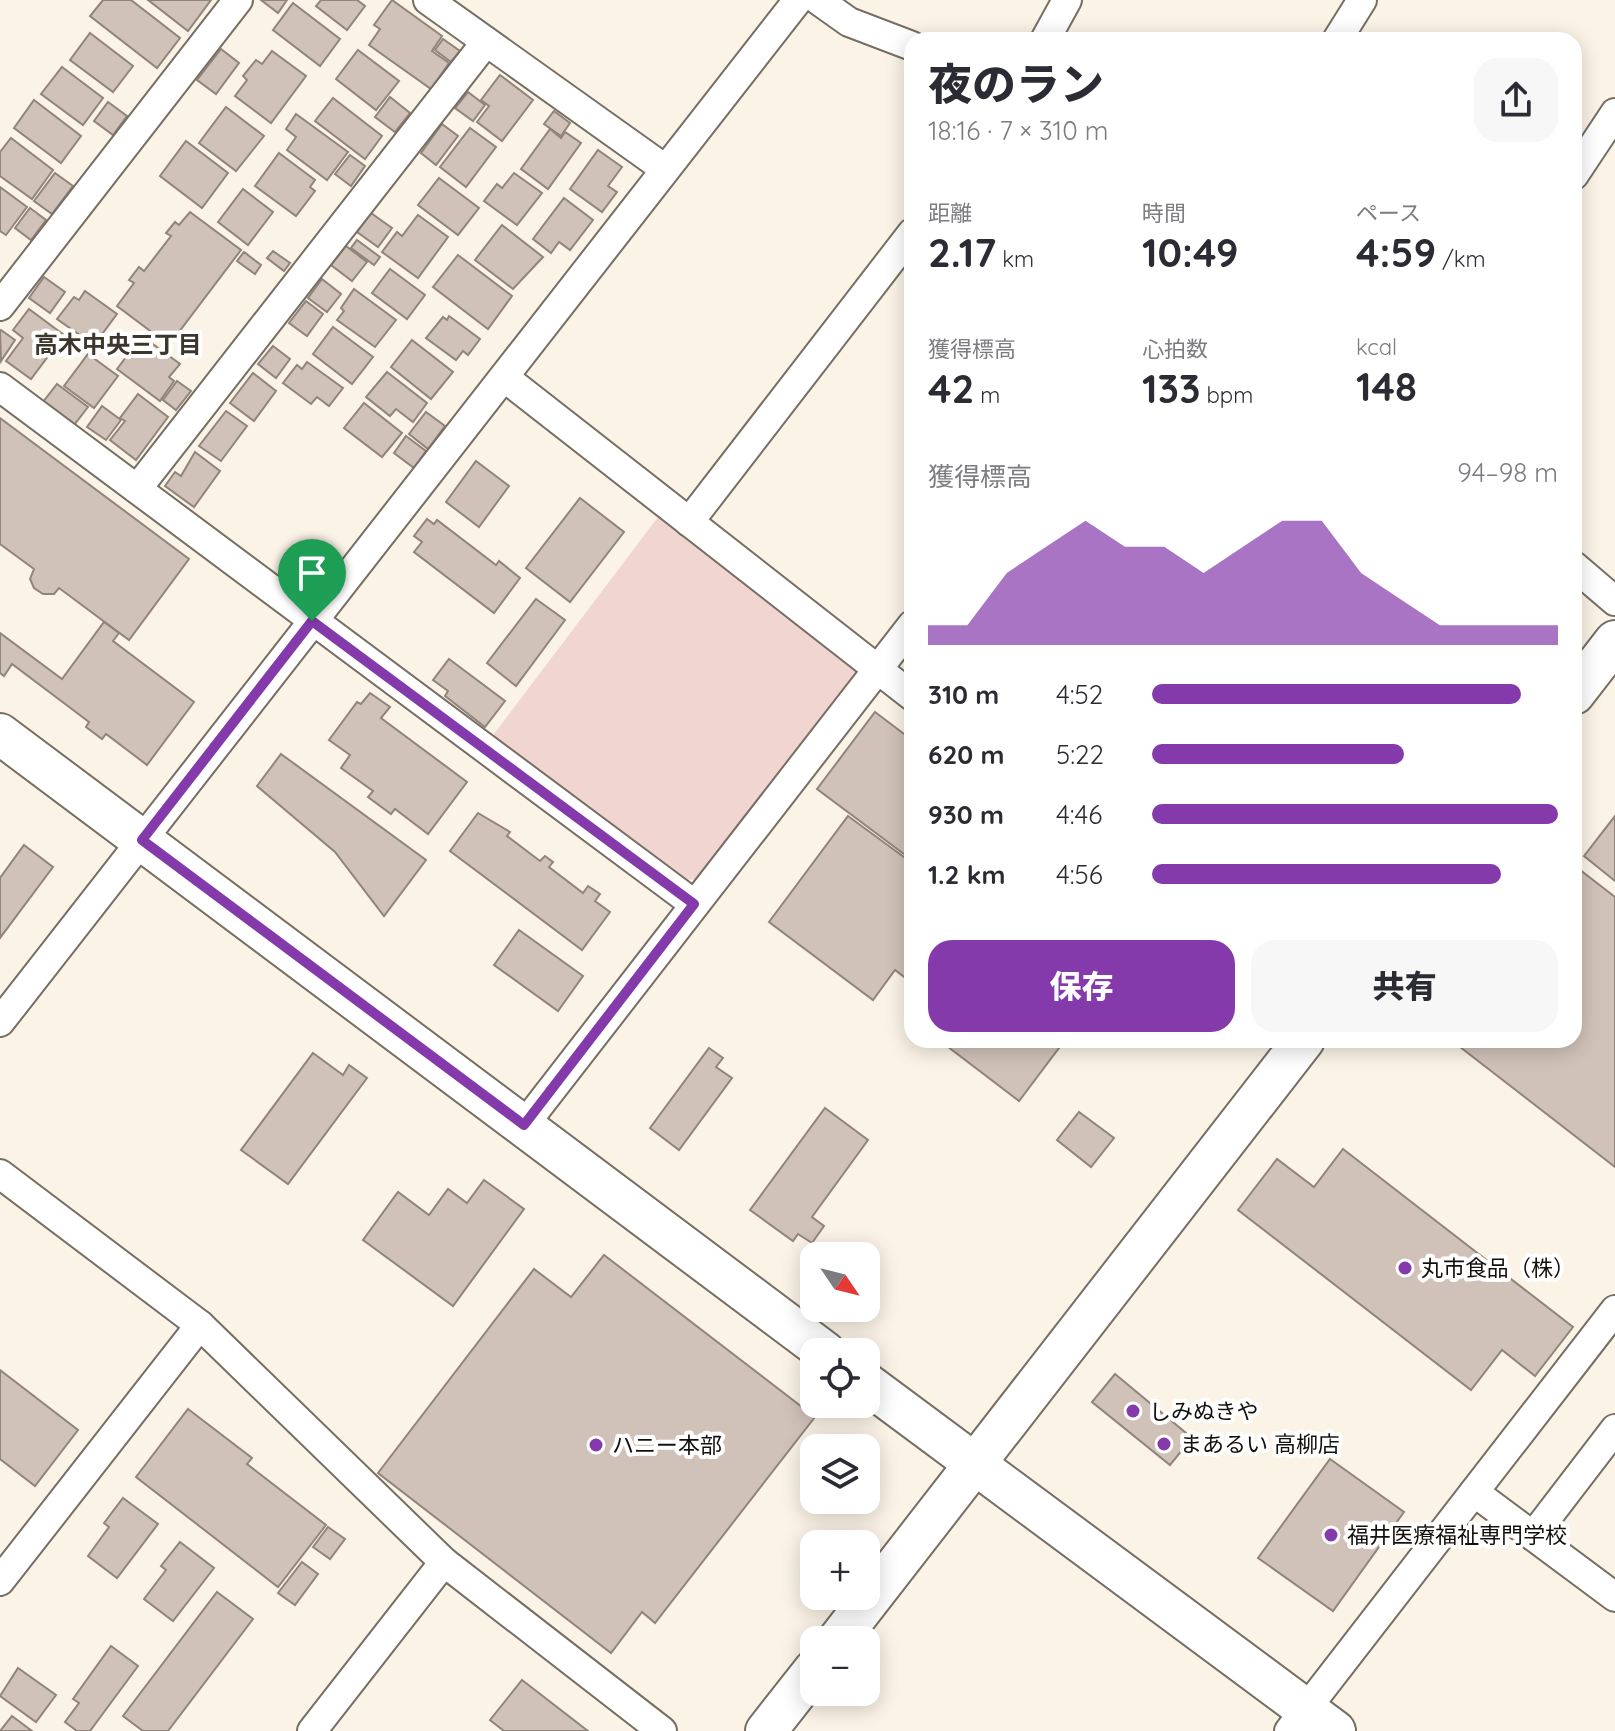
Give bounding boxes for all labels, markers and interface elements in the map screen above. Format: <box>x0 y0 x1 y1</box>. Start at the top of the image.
text: 夜のラン <box>928 56 1104 111</box>
button: share <box>1474 58 1558 142</box>
text: 18:16 · 7 × 310 m <box>928 114 1109 147</box>
text: 距離 <box>928 199 972 227</box>
text: 時間 <box>1142 199 1186 227</box>
text: ペース <box>1356 199 1421 227</box>
text: 2.17 <box>928 227 996 277</box>
text: 10:49 <box>1142 227 1238 277</box>
text: 4:59 <box>1356 227 1436 277</box>
text: km <box>996 245 1034 273</box>
text: /km <box>1436 245 1486 273</box>
district label: 高木中央三丁目 <box>34 329 202 359</box>
text: kcal <box>1356 333 1397 361</box>
text: 獲得標高 <box>928 335 1016 363</box>
text: 心拍数 <box>1142 335 1208 363</box>
text: 148 <box>1356 361 1417 411</box>
text: 42 <box>928 363 974 413</box>
text: 133 <box>1142 363 1201 413</box>
text: m <box>974 381 1000 409</box>
text: bpm <box>1201 381 1253 409</box>
text: 94–98 m <box>1457 456 1558 489</box>
text: 獲得標高 <box>928 460 1032 493</box>
pin <box>278 539 346 621</box>
icon: arrive <box>290 551 334 595</box>
text: 310 m <box>928 678 999 711</box>
text: 4:52 <box>1056 678 1103 711</box>
text: 620 m <box>928 738 1004 771</box>
text: 5:22 <box>1056 738 1104 771</box>
text: 930 m <box>928 798 1004 831</box>
text: 4:46 <box>1056 798 1102 831</box>
text: 1.2 km <box>928 858 1005 891</box>
text: 4:56 <box>1056 858 1103 891</box>
button: 保存 <box>928 940 1235 1032</box>
button: 共有 <box>1251 940 1558 1032</box>
north arrow <box>800 1242 880 1322</box>
map controls <box>800 1242 880 1706</box>
place label: 丸市食品（株） <box>1421 1254 1575 1282</box>
marker: 丸市食品（株） <box>1396 1259 1414 1277</box>
button: locate <box>800 1338 880 1418</box>
place label: しみぬきや <box>1149 1397 1259 1425</box>
marker: しみぬきや <box>1124 1402 1142 1420</box>
place label: まあるい 高柳店 <box>1180 1430 1340 1458</box>
place label: ハニー本部 <box>612 1431 722 1459</box>
button: layers <box>800 1434 880 1514</box>
marker: まあるい 高柳店 <box>1155 1435 1173 1453</box>
marker: ハニー本部 <box>587 1436 605 1454</box>
place label: 福井医療福祉専門学校 <box>1347 1521 1567 1549</box>
marker: 福井医療福祉専門学校 <box>1322 1526 1340 1544</box>
button: + <box>800 1530 880 1610</box>
button: − <box>800 1626 880 1706</box>

